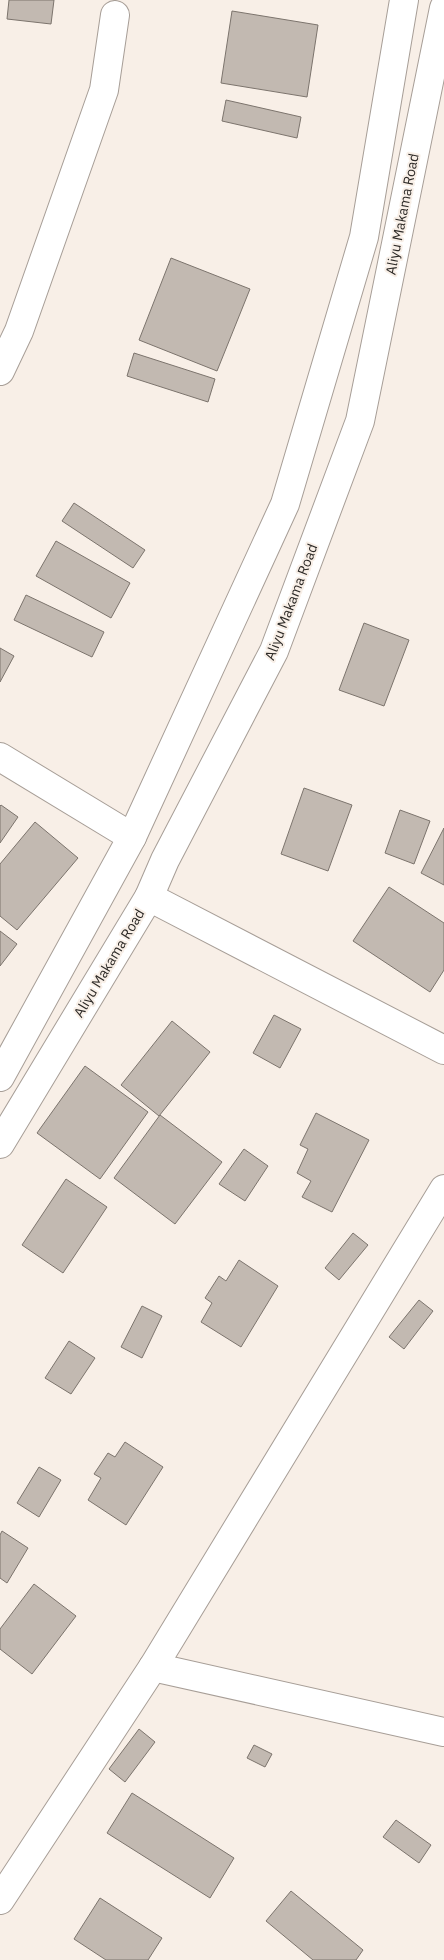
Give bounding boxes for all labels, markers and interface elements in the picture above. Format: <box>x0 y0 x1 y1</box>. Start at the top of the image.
street label: Aliyu Makama Road <box>381 152 423 276</box>
street label: Aliyu Makama Road <box>260 541 322 663</box>
street label: Aliyu Makama Road <box>70 906 148 1020</box>

